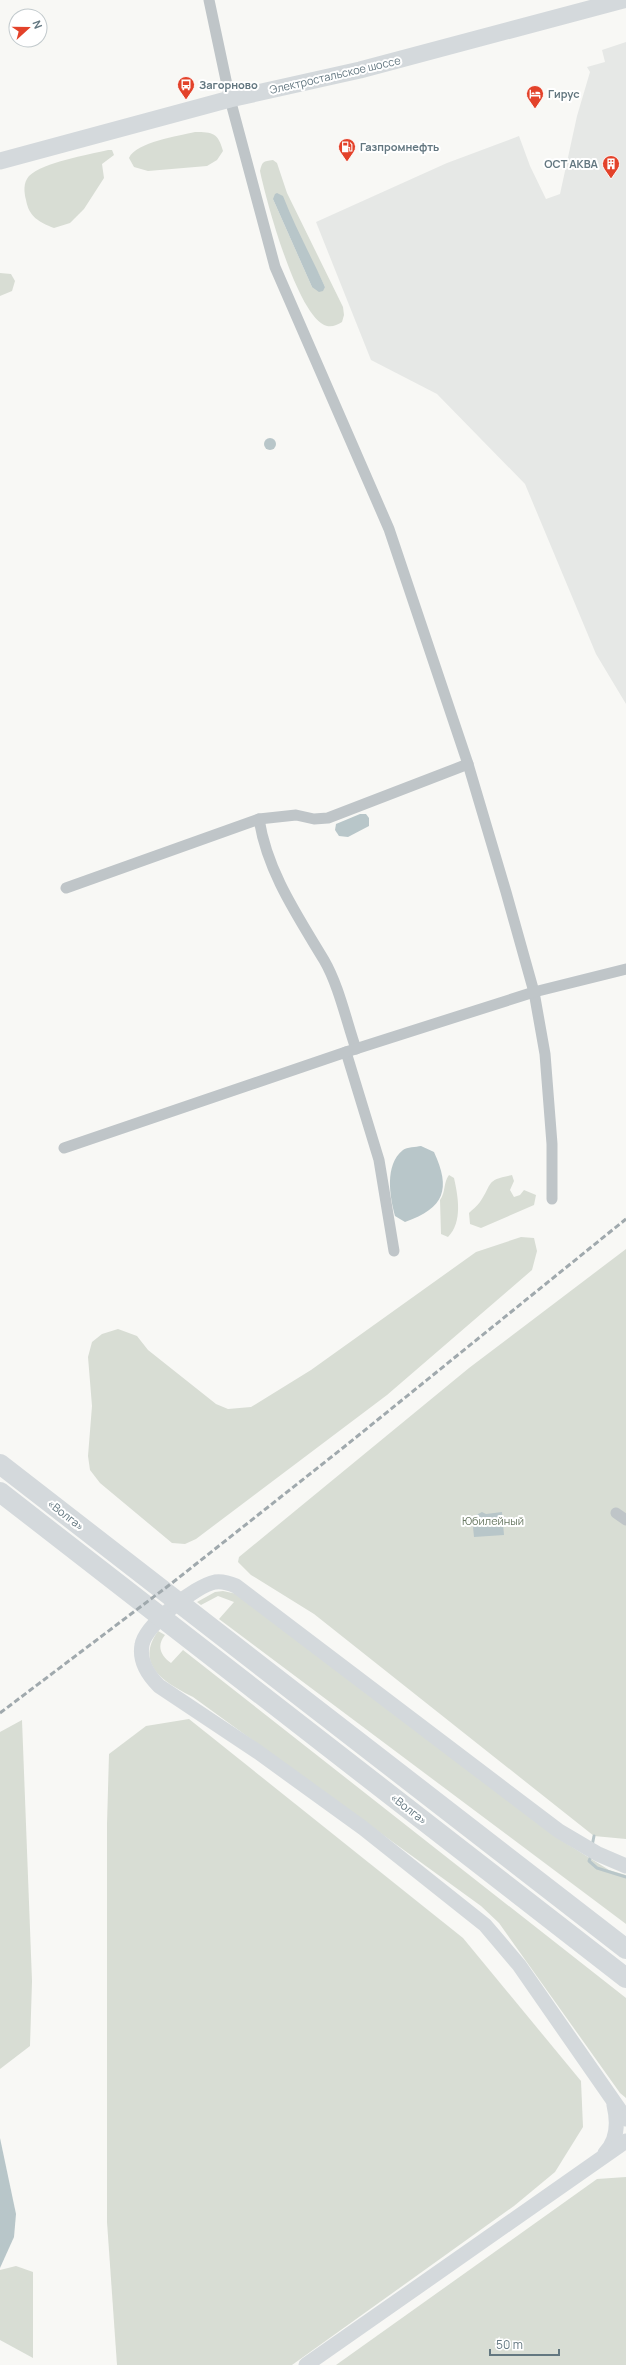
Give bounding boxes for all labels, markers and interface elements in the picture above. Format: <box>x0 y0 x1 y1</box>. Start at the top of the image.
north arrow <box>8 8 48 48</box>
text: N <box>29 18 46 31</box>
street label: Электростальское шоссе <box>268 52 402 97</box>
bus stop icon: Загорново <box>176 75 196 100</box>
place label: Загорново <box>199 77 258 92</box>
hotel icon: Гирус <box>525 84 545 109</box>
place label: Гирус <box>548 86 580 101</box>
fuel station icon: Газпромнефть <box>337 137 357 162</box>
place label: Газпромнефть <box>360 139 439 154</box>
building icon: ОСТ АКВА <box>601 154 621 179</box>
place label: ОСТ АКВА <box>544 156 599 171</box>
street label: «Волга» <box>45 1496 88 1534</box>
park label: Юбилейный <box>462 1513 524 1528</box>
street label: «Волга» <box>388 1790 431 1828</box>
scale bar <box>490 2331 559 2357</box>
text: 50 m <box>496 2336 523 2353</box>

